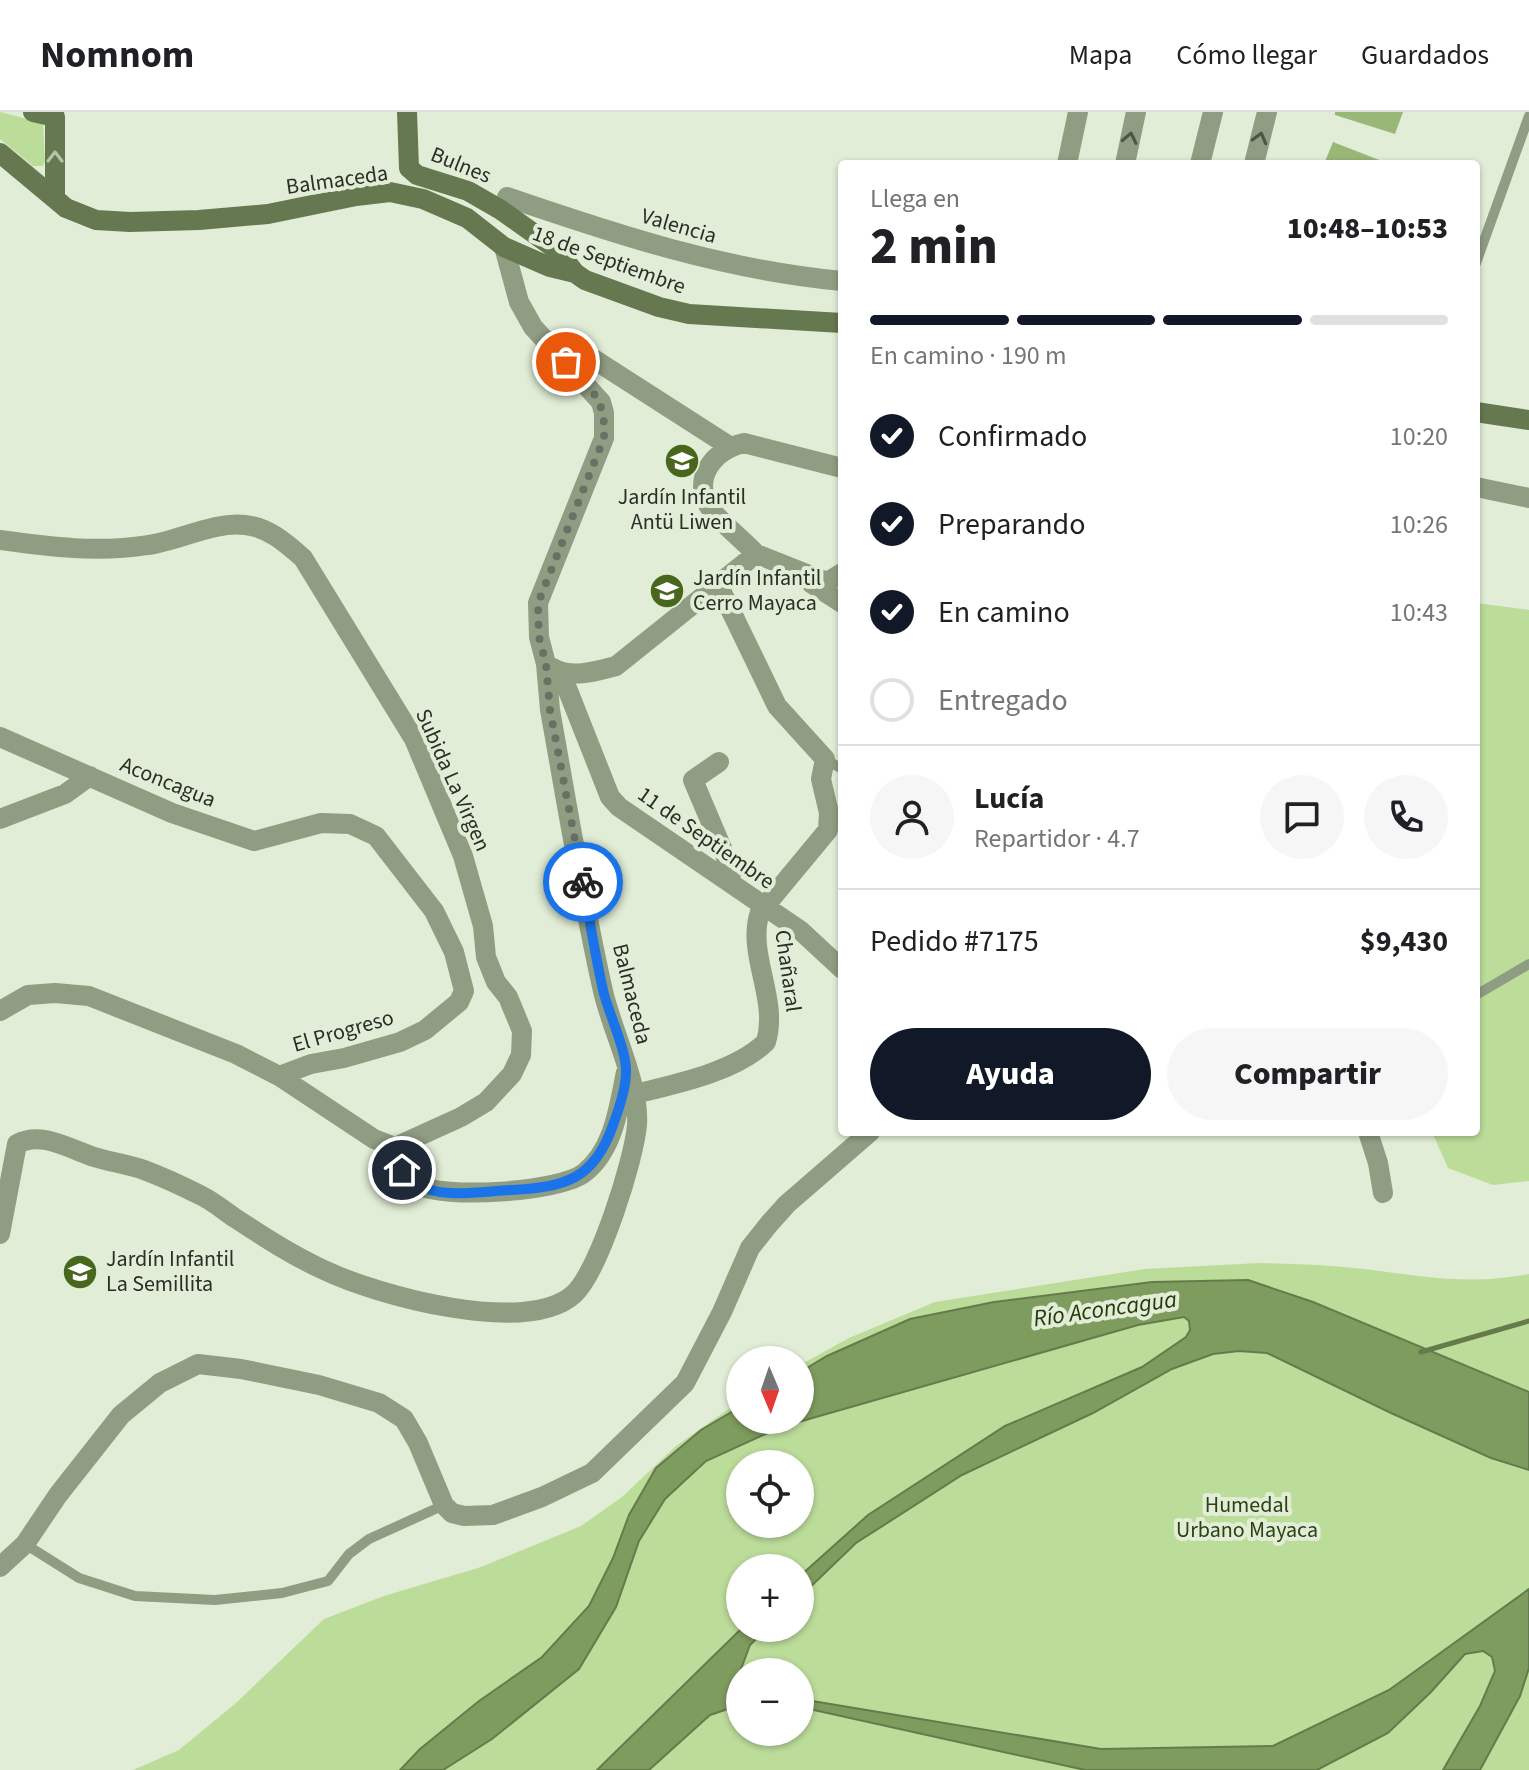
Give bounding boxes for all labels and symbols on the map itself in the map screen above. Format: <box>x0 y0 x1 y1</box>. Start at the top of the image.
one-way arrow <box>1121 132 1138 145</box>
one-way arrow <box>1251 132 1268 145</box>
street label: Bulnes <box>426 138 496 192</box>
one-way arrow <box>46 150 64 163</box>
street label: Balmaceda <box>284 157 390 203</box>
street label: Valencia <box>638 200 720 252</box>
street label: 18 de Septiembre <box>528 217 690 303</box>
pin <box>532 328 600 396</box>
school or university icon: Jardín Infantil Antü Liwen <box>663 442 701 480</box>
place label: Jardín Infantil Antü Liwen <box>618 481 746 538</box>
place label: Jardín Infantil Cerro Mayaca <box>693 562 821 619</box>
school or university icon: Jardín Infantil Cerro Mayaca <box>648 572 686 610</box>
street label: Subida La Virgen <box>407 704 499 856</box>
street label: Aconcagua <box>115 748 221 816</box>
street label: 11 de Septiembre <box>631 779 781 897</box>
courier <box>543 842 623 922</box>
street label: Chañaral <box>766 928 810 1014</box>
street label: Balmaceda <box>604 940 660 1048</box>
street label: El Progreso <box>289 1001 397 1061</box>
pin <box>368 1136 436 1204</box>
place label: Jardín Infantil La Semillita <box>106 1243 234 1300</box>
school or university icon: Jardín Infantil La Semillita <box>61 1253 99 1291</box>
water label: Río Aconcagua <box>1031 1282 1179 1336</box>
north arrow <box>726 1346 814 1434</box>
park label: Humedal Urbano Mayaca <box>1176 1489 1318 1546</box>

